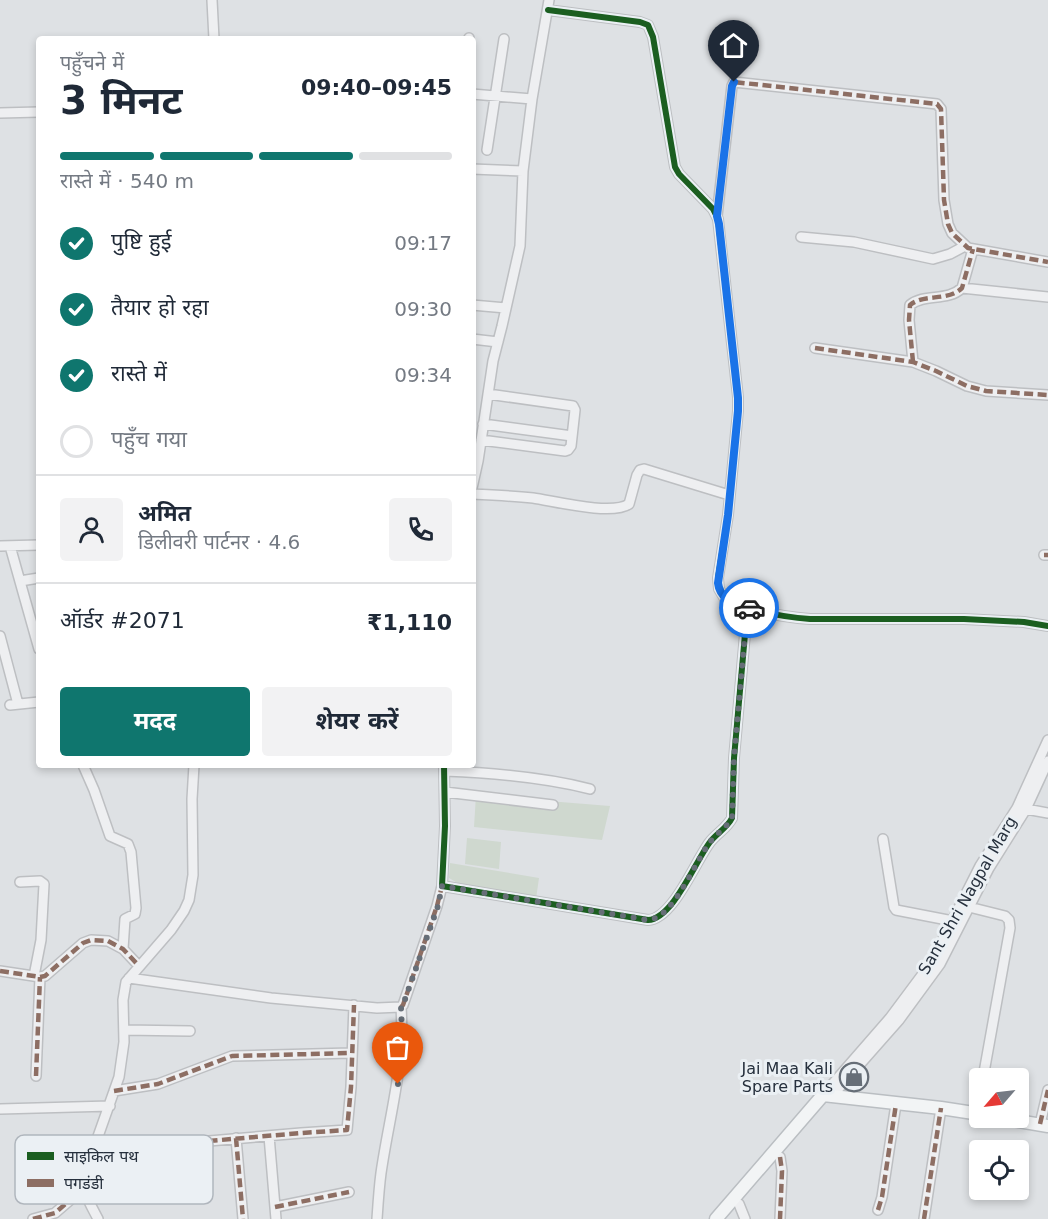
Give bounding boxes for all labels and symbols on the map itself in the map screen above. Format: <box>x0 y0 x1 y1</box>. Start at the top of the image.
pin <box>708 20 759 82</box>
courier <box>719 578 779 638</box>
street label: Sant Shri Nagpal Marg <box>914 813 1021 978</box>
pin <box>372 1022 423 1084</box>
place label: Jai Maa Kali Spare Parts <box>741 1059 833 1096</box>
shop icon: Jai Maa Kali Spare Parts <box>838 1061 870 1093</box>
north arrow <box>969 1068 1029 1128</box>
legend <box>15 1135 213 1204</box>
text: साइकिल पथ <box>64 1147 139 1166</box>
text: पगडंडी <box>64 1174 104 1193</box>

